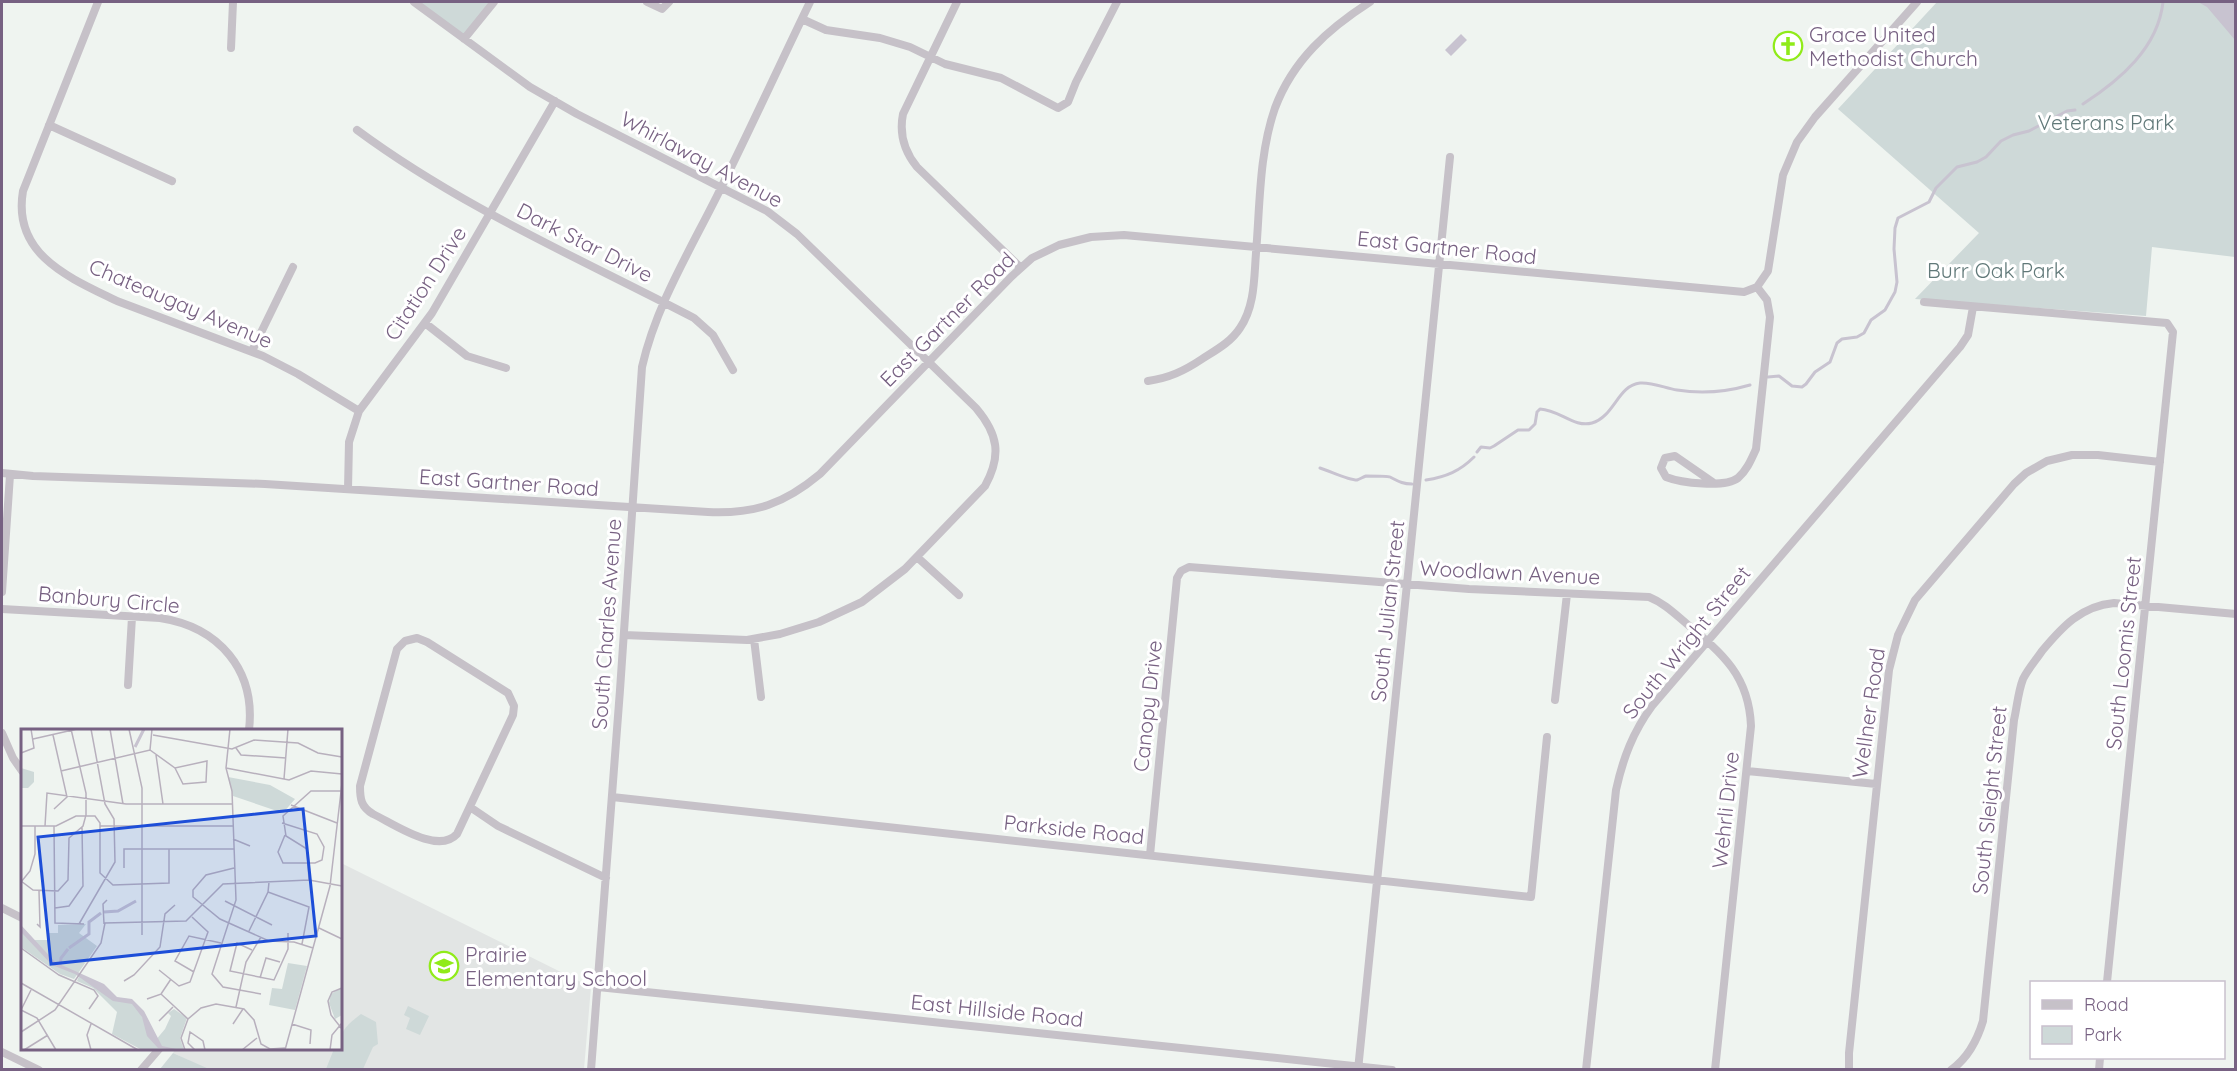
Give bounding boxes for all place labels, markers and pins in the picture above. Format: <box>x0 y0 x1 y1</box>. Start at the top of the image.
place label: Grace United Methodist Church <box>1809 21 1978 71</box>
church icon: Grace United Methodist Church <box>1772 30 1804 62</box>
place label: Prairie Elementary School <box>465 941 647 991</box>
school or university icon: Prairie Elementary School <box>428 950 460 982</box>

